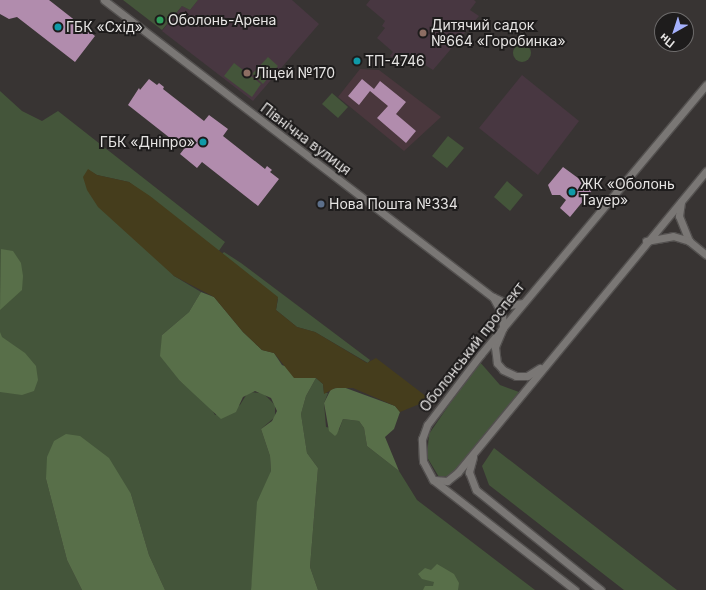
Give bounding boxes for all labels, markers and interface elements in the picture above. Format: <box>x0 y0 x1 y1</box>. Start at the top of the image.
place label: Оболонь-Арена <box>168 12 276 28</box>
north arrow <box>654 12 694 52</box>
marker: Оболонь-Арена <box>155 15 165 25</box>
place label: Дитячий садок №664 «Горобинка» <box>431 17 566 50</box>
place label: ГБК «Схід» <box>66 19 143 35</box>
marker: ГБК «Схід» <box>53 22 63 32</box>
marker: Дитячий садок №664 «Горобинка» <box>418 28 428 38</box>
text: Пн <box>657 30 677 51</box>
place label: ТП-4746 <box>365 53 425 69</box>
marker: ТП-4746 <box>352 56 362 66</box>
place label: Ліцей №170 <box>255 65 335 81</box>
marker: Ліцей №170 <box>242 68 252 78</box>
street label: Північна вулиця <box>257 99 355 179</box>
place label: ГБК «Дніпро» <box>100 134 195 150</box>
marker: ГБК «Дніпро» <box>198 137 208 147</box>
place label: ЖК «Оболонь Тауер» <box>580 176 675 208</box>
marker: ЖК «Оболонь Тауер» <box>567 187 577 197</box>
place label: Нова Пошта №334 <box>329 196 458 212</box>
marker: Нова Пошта №334 <box>316 199 326 209</box>
street label: Оболонський проспект <box>416 279 528 415</box>

